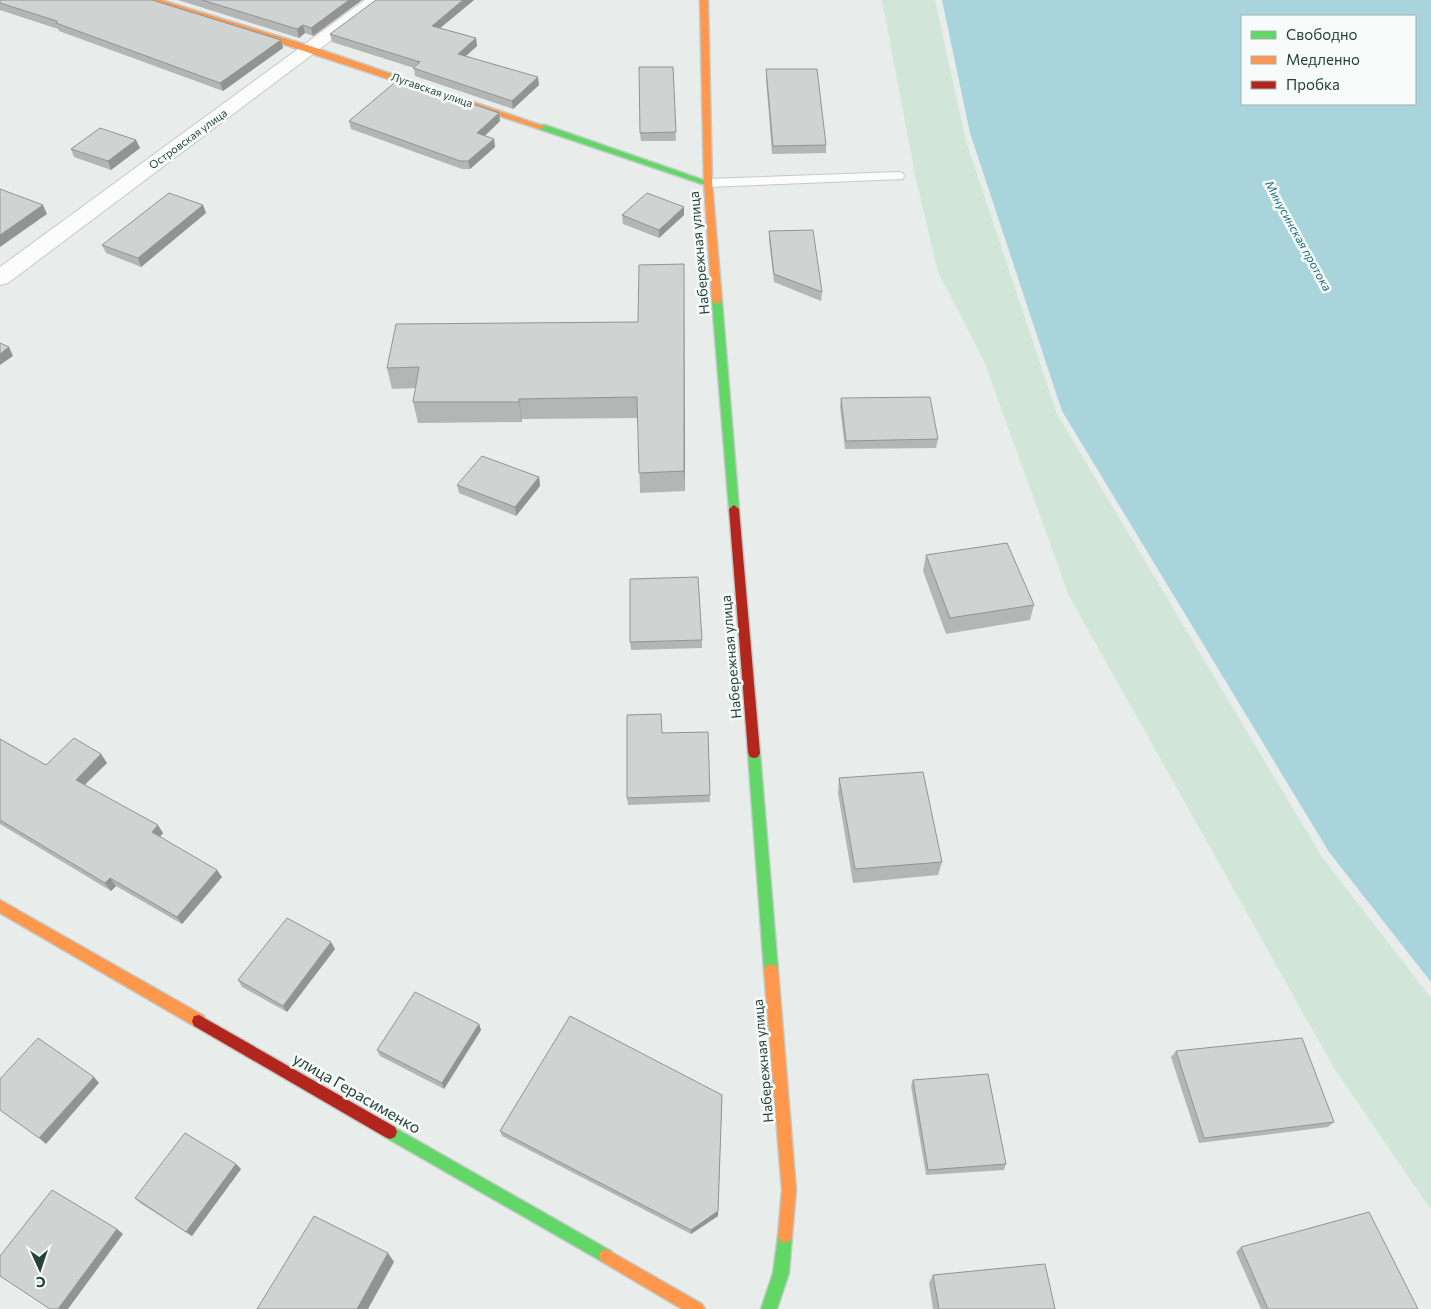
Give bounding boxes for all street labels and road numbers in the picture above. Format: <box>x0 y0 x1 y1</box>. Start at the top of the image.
street label: Лугавская улица <box>390 69 475 110</box>
street label: Островская улица <box>146 106 229 171</box>
street label: Набережная улица <box>685 191 712 315</box>
street label: Набережная улица <box>717 595 744 719</box>
street label: Набережная улица <box>749 999 776 1123</box>
street label: улица Герасименко <box>290 1048 425 1137</box>

